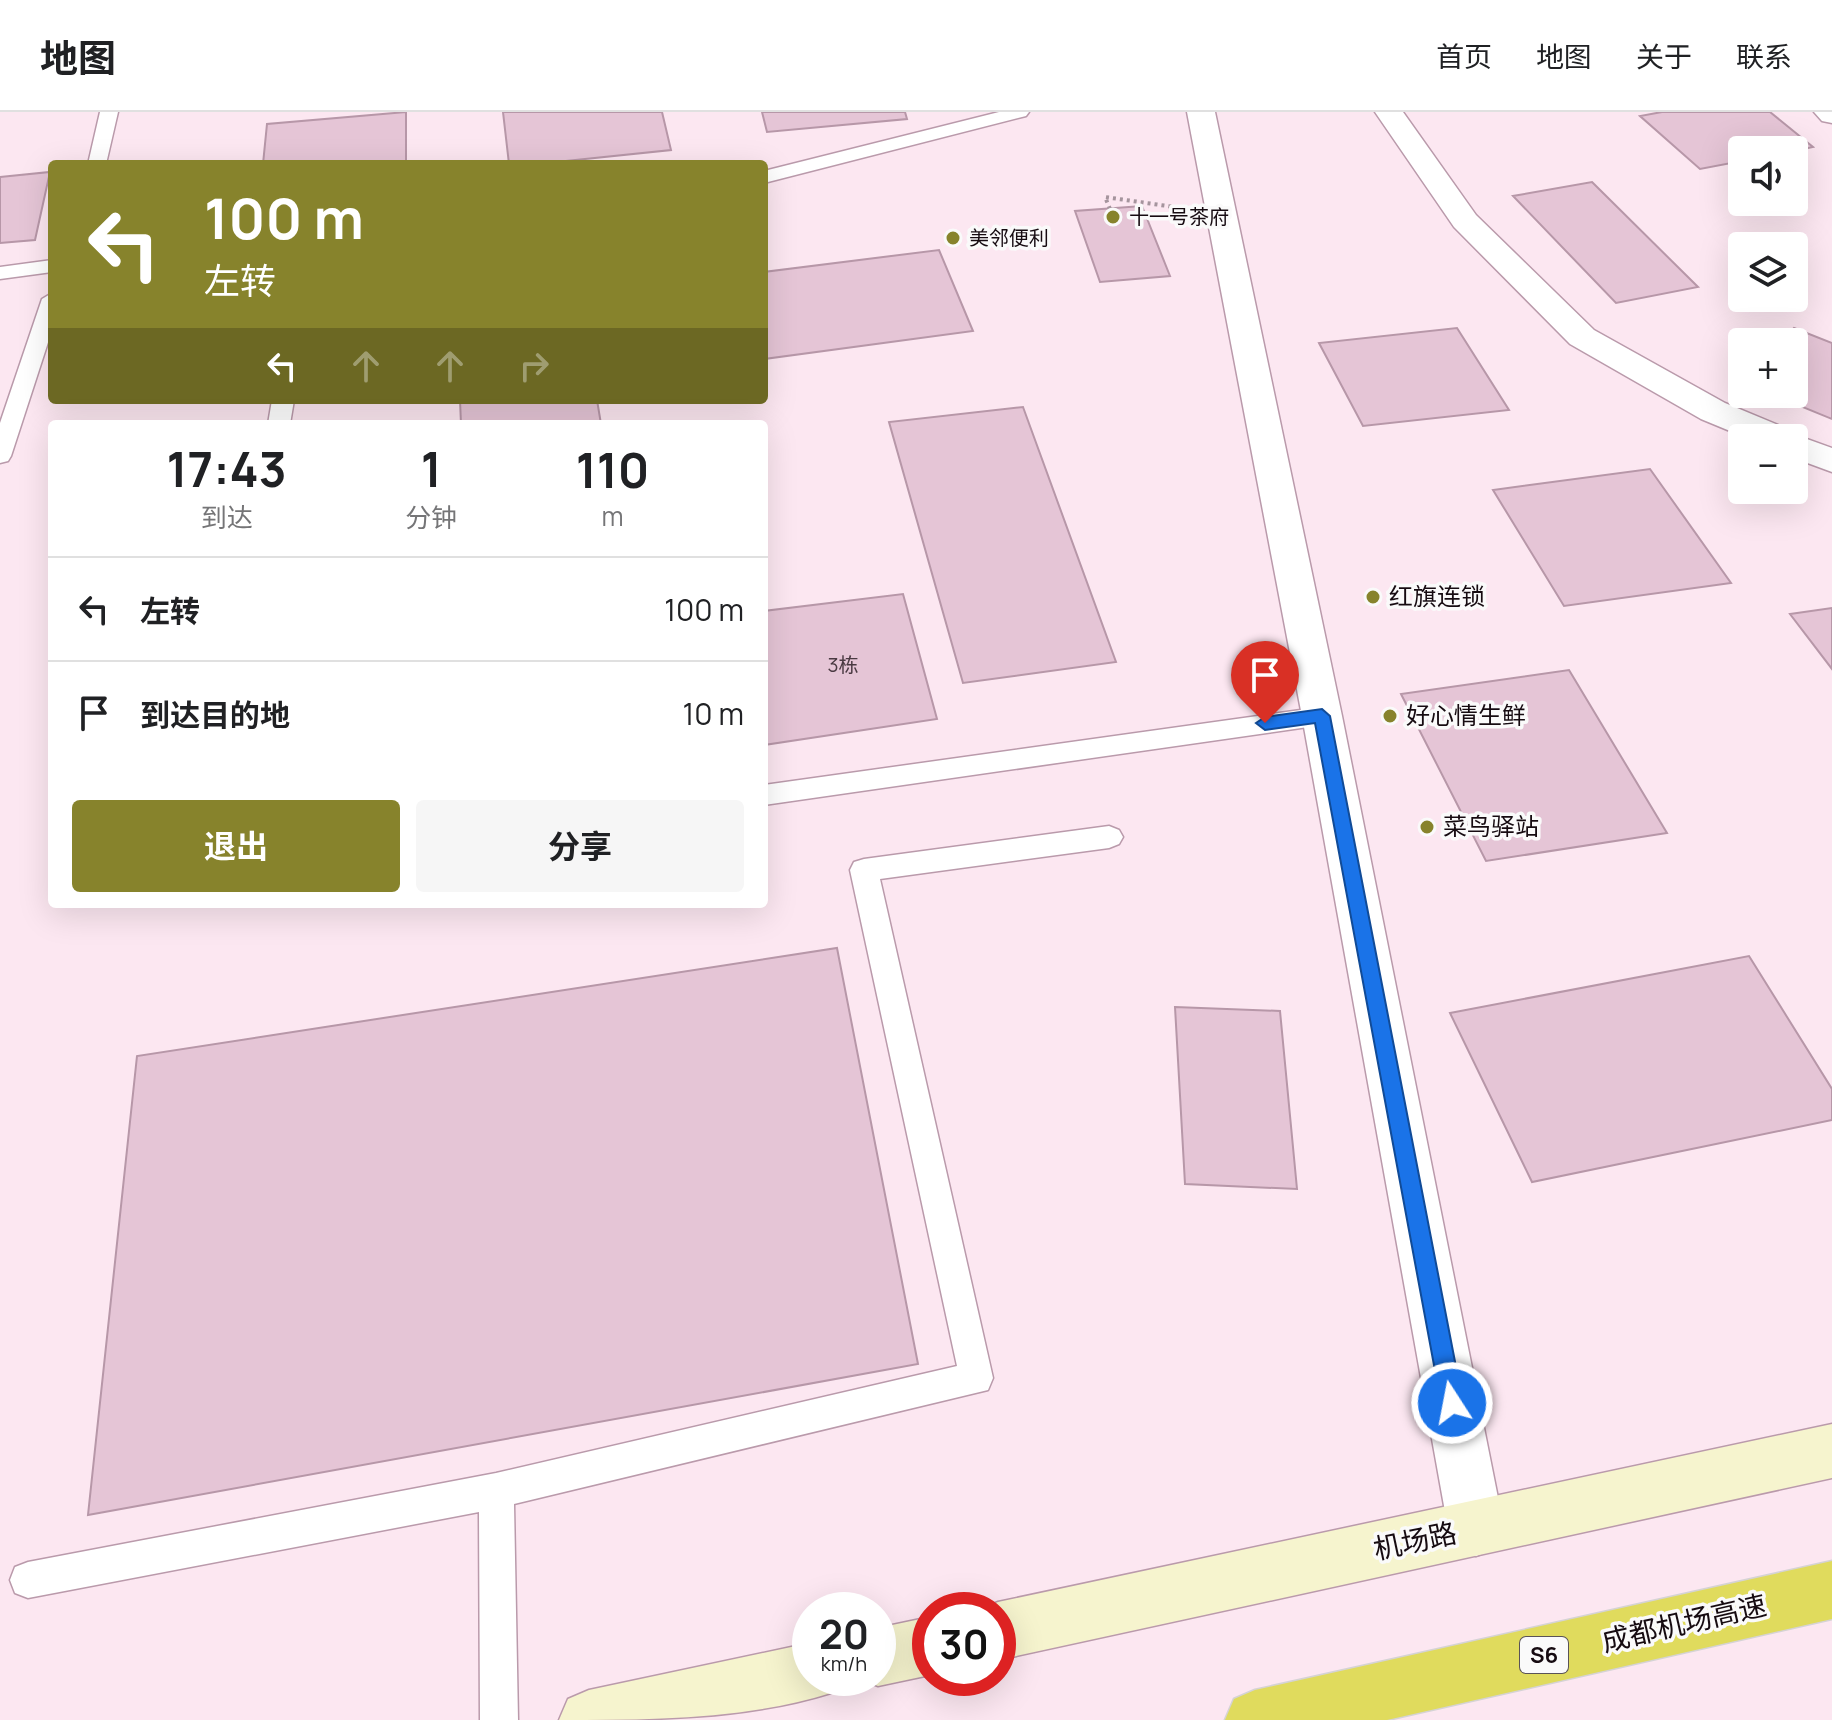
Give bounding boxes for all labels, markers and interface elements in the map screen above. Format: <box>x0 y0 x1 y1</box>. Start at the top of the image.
text: 地图 <box>40 31 116 83</box>
text: 首页 <box>1436 37 1492 75</box>
text: 地图 <box>1536 37 1592 75</box>
text: 关于 <box>1636 37 1692 75</box>
text: 联系 <box>1736 37 1792 75</box>
map controls <box>1728 136 1808 504</box>
button: sound <box>1728 136 1808 216</box>
text: 100 m <box>204 179 364 256</box>
icon: left <box>72 192 176 296</box>
place label: 十一号茶府 <box>1129 203 1229 230</box>
marker: 十一号茶府 <box>1104 208 1122 226</box>
place label: 美邻便利 <box>969 224 1049 251</box>
marker: 美邻便利 <box>944 229 962 247</box>
button: layers <box>1728 232 1808 312</box>
text: 左转 <box>204 256 276 305</box>
button: + <box>1728 328 1808 408</box>
icon: left <box>260 344 304 388</box>
icon: ahead <box>344 344 388 388</box>
icon: ahead <box>428 344 472 388</box>
icon: right <box>512 344 556 388</box>
button: − <box>1728 424 1808 504</box>
text: 17:43 <box>167 436 287 501</box>
text: 1 <box>421 436 442 501</box>
text: 110 <box>576 437 649 502</box>
text: m <box>602 498 624 534</box>
text: 到达 <box>201 499 253 535</box>
text: 分钟 <box>405 499 457 535</box>
place label: 红旗连锁 <box>1389 579 1485 612</box>
icon: left <box>72 587 116 631</box>
marker: 红旗连锁 <box>1364 588 1382 606</box>
text: 100 m <box>664 589 744 630</box>
text: 左转 <box>140 590 200 631</box>
pin <box>1231 641 1299 723</box>
house number: 3栋 <box>827 651 859 678</box>
icon: arrive <box>1243 653 1287 697</box>
icon: arrive <box>72 691 116 735</box>
text: 10 m <box>683 693 744 734</box>
text: 到达目的地 <box>140 694 290 735</box>
place label: 好心情生鲜 <box>1406 698 1526 731</box>
marker: 好心情生鲜 <box>1381 707 1399 725</box>
button: 退出 <box>72 800 400 892</box>
button: 分享 <box>416 800 744 892</box>
place label: 菜鸟驿站 <box>1443 809 1539 842</box>
marker: 菜鸟驿站 <box>1418 818 1436 836</box>
position arrow <box>1410 1361 1494 1445</box>
street label: 机场路 <box>1370 1513 1460 1567</box>
street label: 成都机场高速 <box>1598 1585 1770 1659</box>
speed limit sign: 30 <box>912 1592 1016 1696</box>
text: 20 <box>819 1606 869 1661</box>
road number: S6 <box>1520 1637 1568 1673</box>
text: km/h <box>821 1650 867 1677</box>

